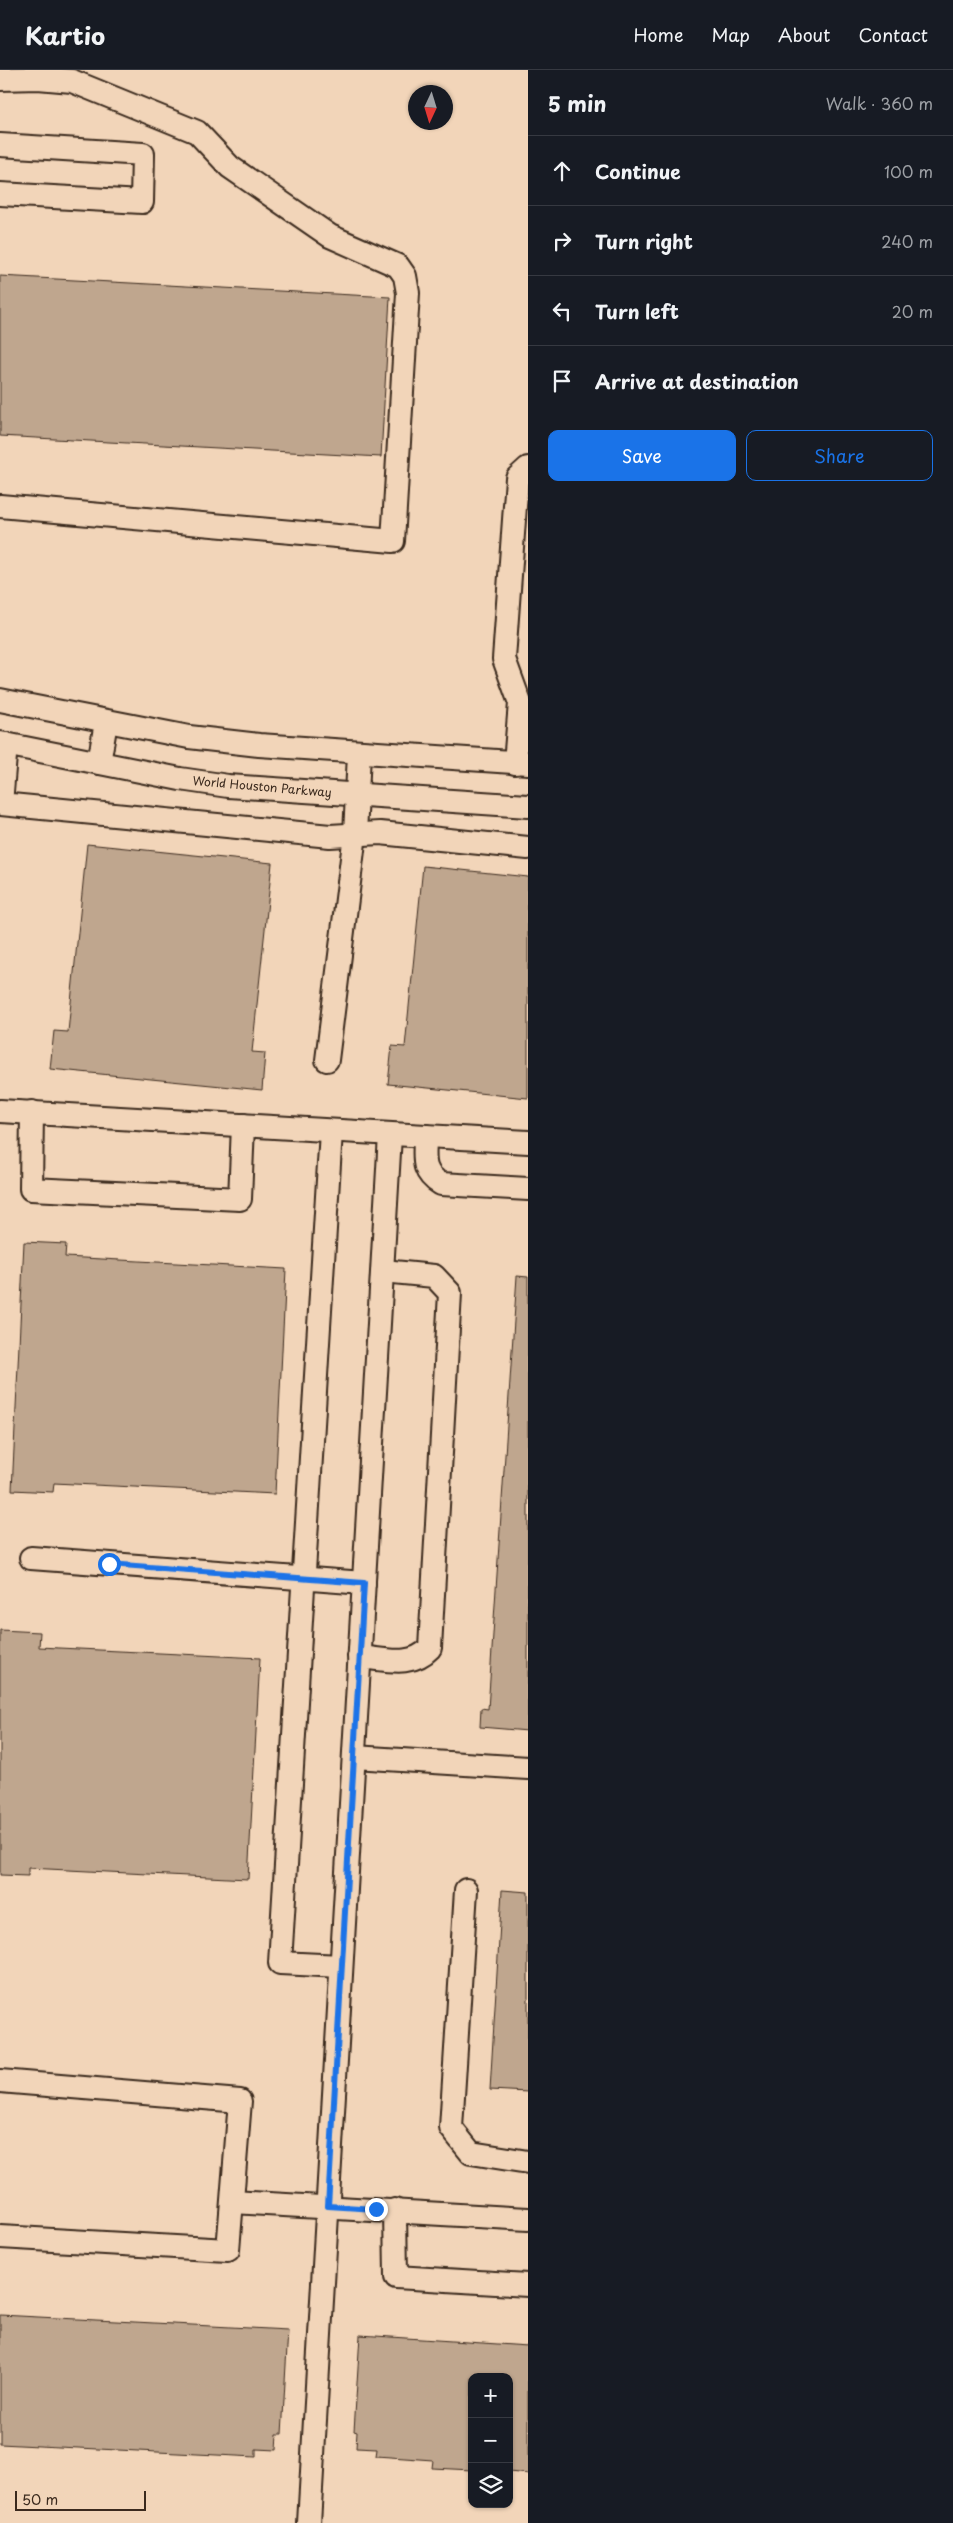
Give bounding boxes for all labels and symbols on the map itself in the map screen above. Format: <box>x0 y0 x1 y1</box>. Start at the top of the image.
north arrow <box>408 85 453 130</box>
street label: World Houston Parkway <box>192 771 332 801</box>
route start <box>98 1553 121 1576</box>
route end <box>365 2198 388 2221</box>
scale bar <box>15 2488 146 2511</box>

